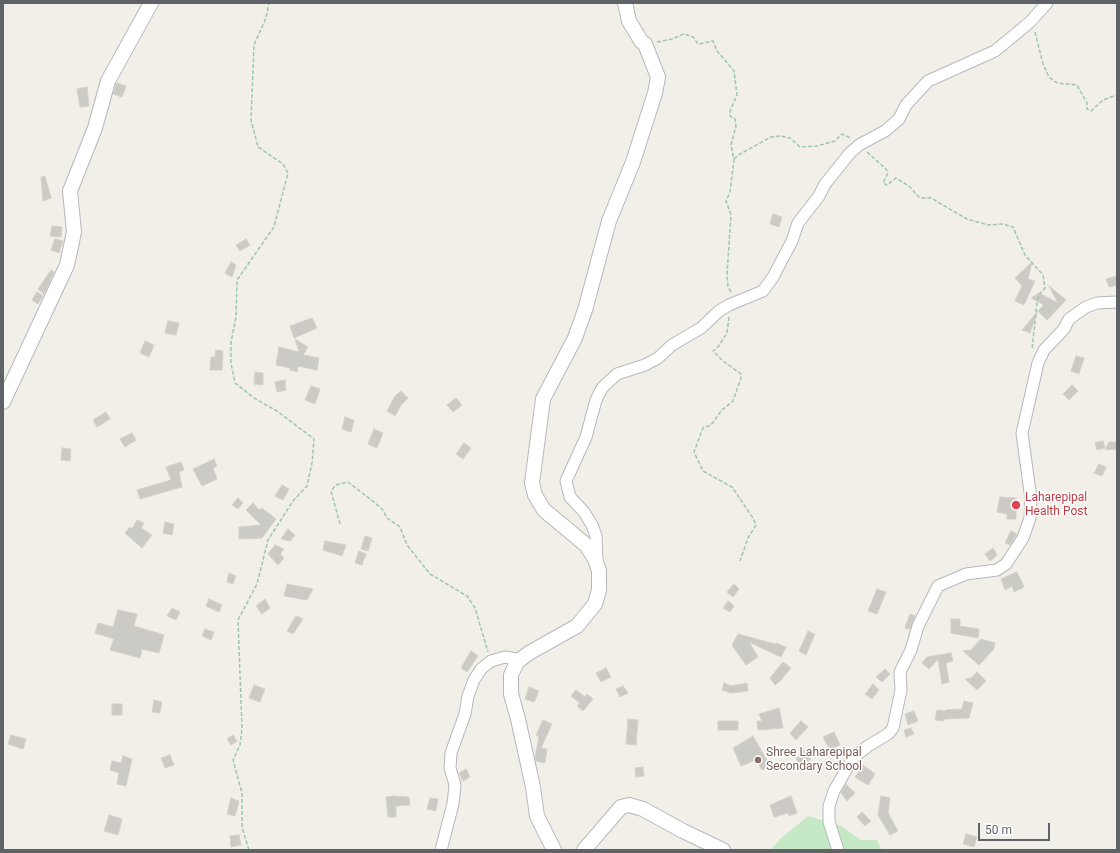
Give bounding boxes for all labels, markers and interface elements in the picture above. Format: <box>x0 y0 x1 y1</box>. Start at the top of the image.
place label: Laharepipal Health Post <box>1025 491 1087 519</box>
marker: Laharepipal Health Post <box>1010 499 1022 511</box>
place label: Shree Laharepipal Secondary School <box>766 746 862 774</box>
marker: Shree Laharepipal Secondary School <box>753 755 763 765</box>
scale bar <box>980 815 1052 841</box>
text: 50 m <box>985 823 1012 837</box>

